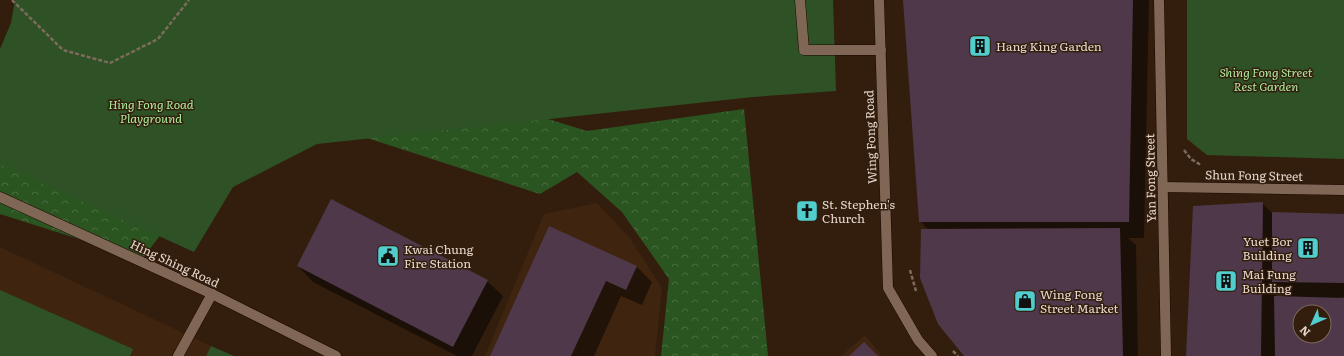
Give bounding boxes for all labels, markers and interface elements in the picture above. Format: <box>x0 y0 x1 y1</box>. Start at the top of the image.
building icon: Hang King Garden <box>967 33 993 59</box>
place label: Hang King Garden <box>996 37 1102 55</box>
park label: Shing Fong Street Rest Garden <box>1219 63 1313 95</box>
street label: Wing Fong Road <box>859 89 881 184</box>
park label: Hing Fong Road Playground <box>108 95 194 127</box>
street label: Yan Fong Street <box>1140 133 1160 223</box>
street label: Shun Fong Street <box>1205 165 1303 185</box>
place label: St. Stephen's Church <box>822 195 895 227</box>
church icon: St. Stephen's Church <box>794 198 820 224</box>
place label: Yuet Bor Building <box>1243 232 1292 264</box>
street label: Hing Shing Road <box>128 234 223 292</box>
building icon: Yuet Bor Building <box>1295 235 1321 261</box>
place label: Kwai Chung Fire Station <box>404 240 474 272</box>
public building icon: Kwai Chung Fire Station <box>375 243 401 269</box>
place label: Mai Fung Building <box>1242 265 1296 297</box>
building icon: Mai Fung Building <box>1213 268 1239 294</box>
place label: Wing Fong Street Market <box>1040 285 1119 317</box>
shop icon: Wing Fong Street Market <box>1012 288 1038 314</box>
north arrow <box>1292 304 1332 344</box>
text: N <box>1295 323 1313 341</box>

